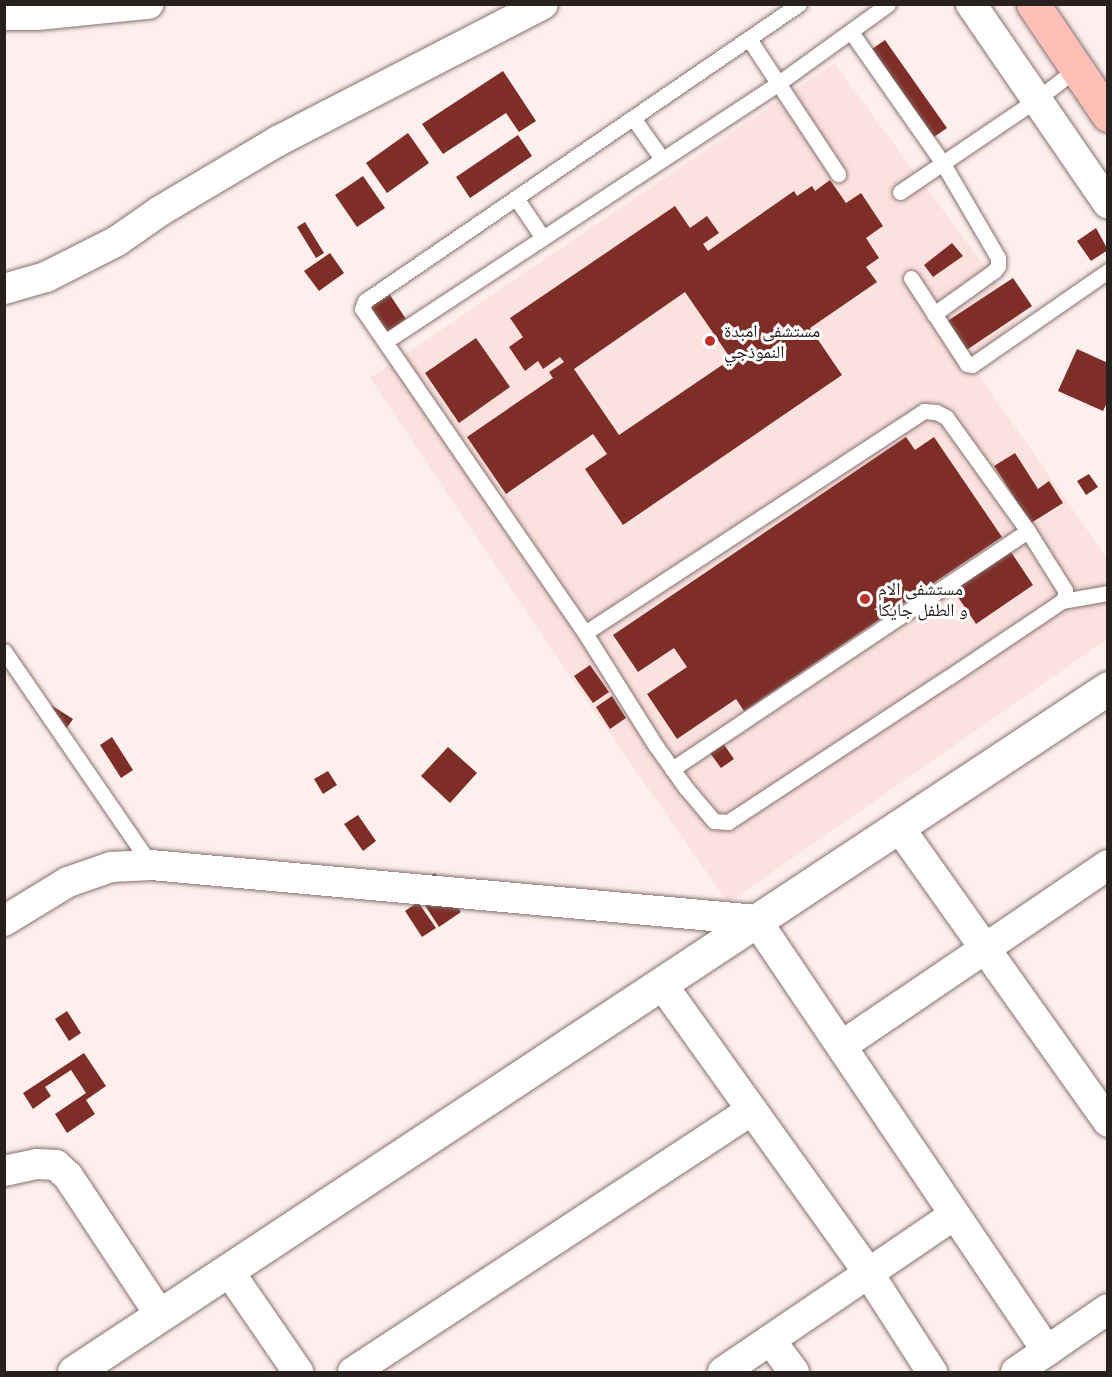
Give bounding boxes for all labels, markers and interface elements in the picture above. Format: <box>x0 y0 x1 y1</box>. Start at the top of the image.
place label: مستشفى امبدة النموذجي <box>724 320 820 362</box>
marker: مستشفى امبدة النموذجي <box>701 332 719 350</box>
place label: مستشفى الام و الطفل جايكا <box>878 578 968 620</box>
marker: مستشفى الام و الطفل جايكا <box>856 590 874 608</box>

